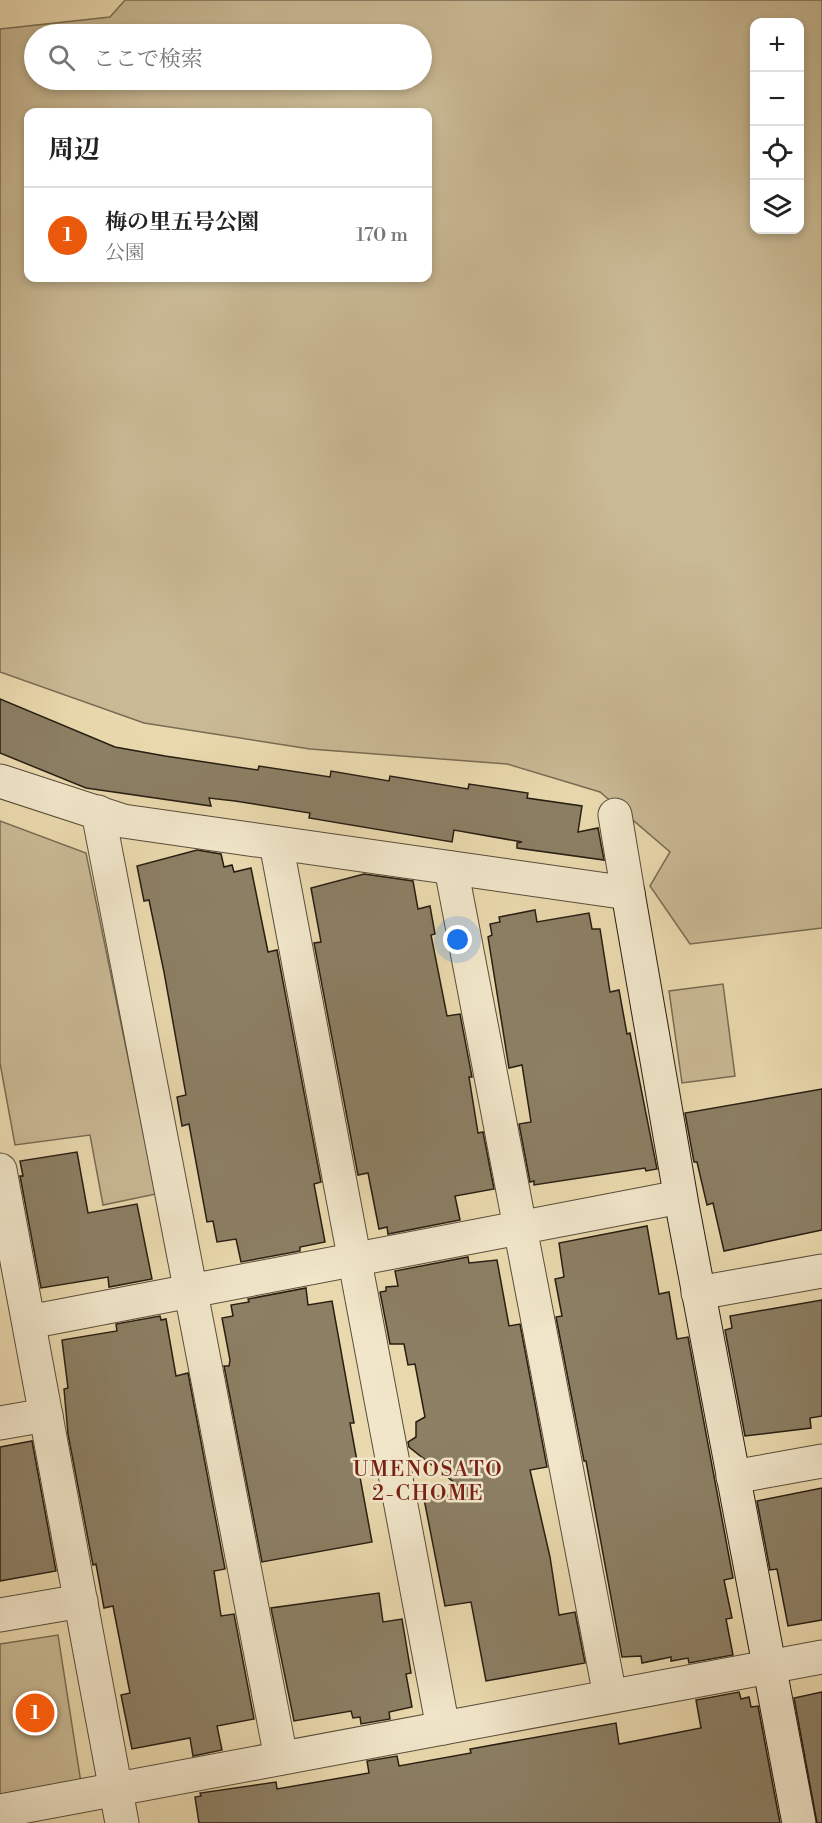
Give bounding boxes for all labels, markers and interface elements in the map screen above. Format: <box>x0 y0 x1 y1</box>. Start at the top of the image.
map controls <box>750 18 804 234</box>
button: + <box>750 18 804 72</box>
search box <box>24 24 432 90</box>
icon: search <box>45 41 78 74</box>
text: ここで検索 <box>93 46 203 73</box>
button: − <box>750 72 804 126</box>
button: locate <box>750 126 804 180</box>
text: 周辺 <box>48 134 100 166</box>
button: layers <box>750 180 804 234</box>
text: 梅の里五号公園 <box>105 209 259 236</box>
text: 1 <box>63 223 72 248</box>
text: 170 m <box>356 223 408 248</box>
text: 公園 <box>105 241 145 266</box>
your location <box>443 925 472 954</box>
district label: UMENOSATO 2-CHOME <box>353 1457 503 1507</box>
pin: 1 <box>15 1690 54 1736</box>

